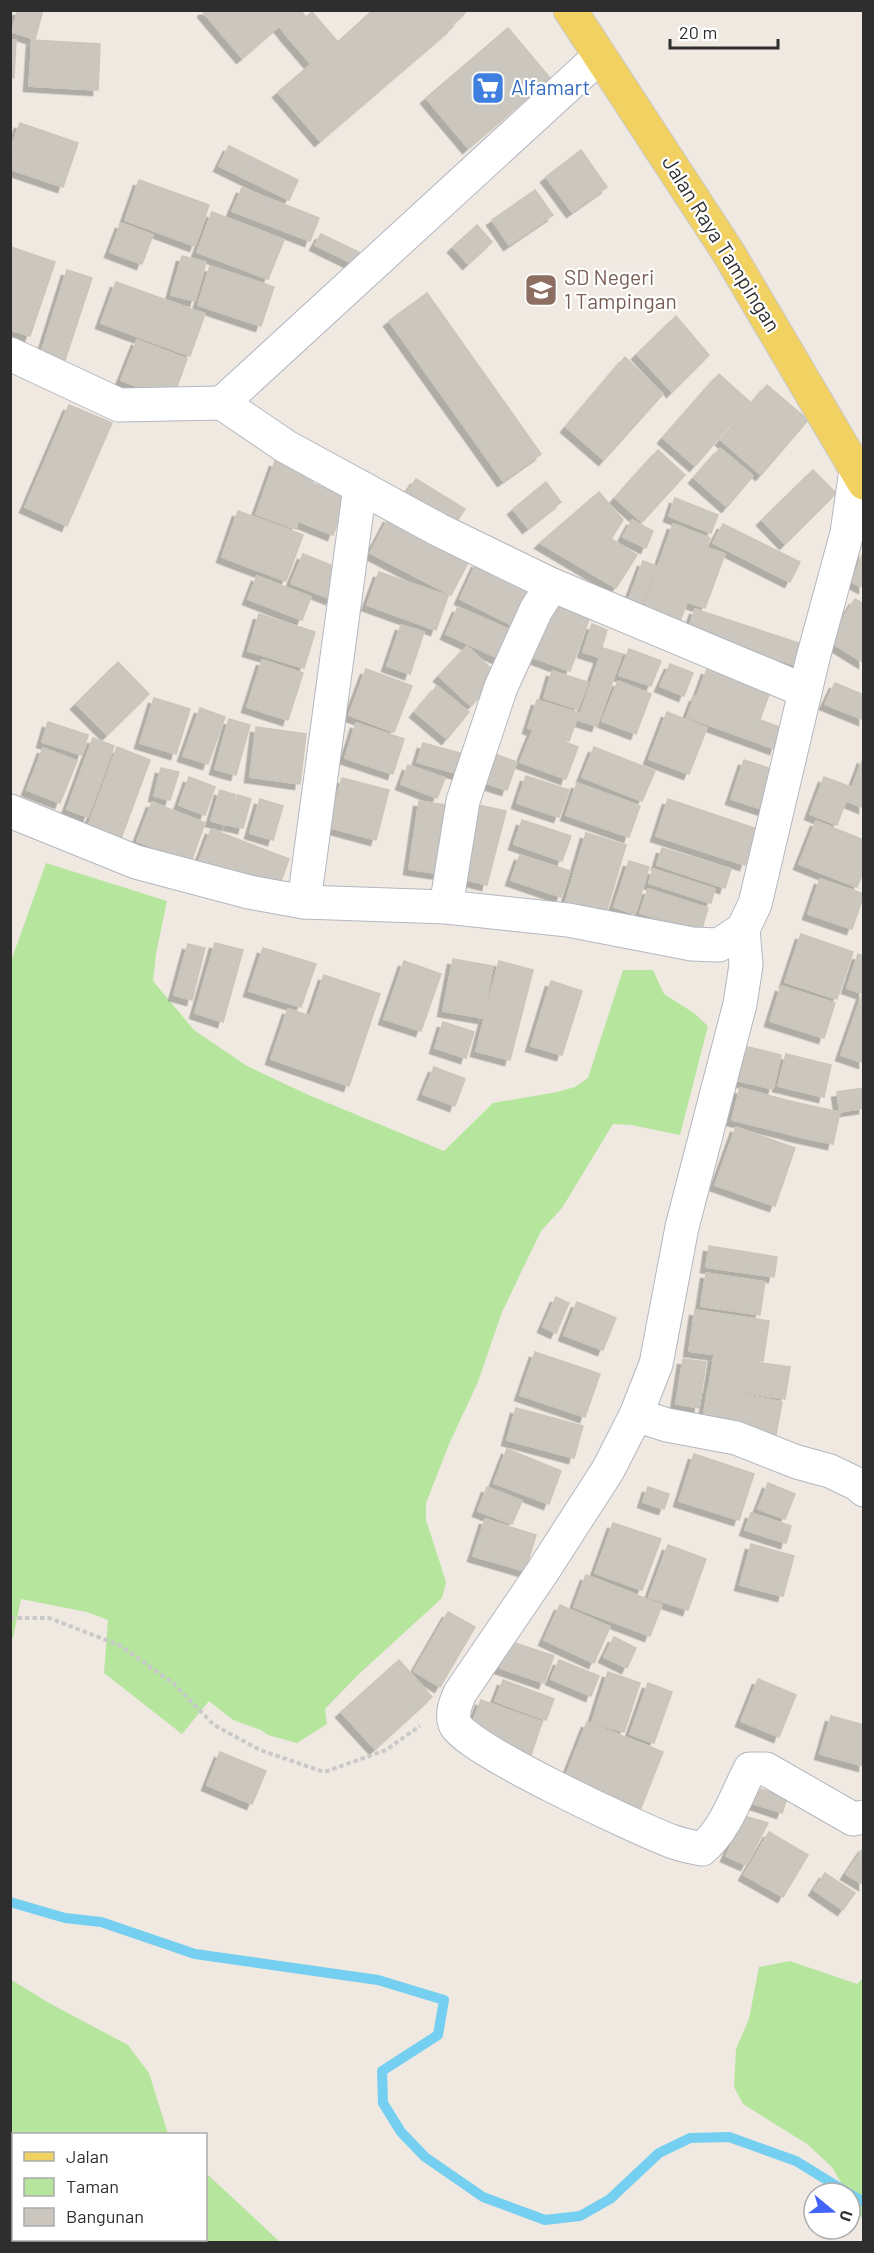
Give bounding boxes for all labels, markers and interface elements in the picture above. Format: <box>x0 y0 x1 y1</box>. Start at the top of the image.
scale bar <box>670 12 778 50</box>
text: 20 m <box>679 21 717 43</box>
supermarket icon: Alfamart <box>470 70 506 106</box>
place label: Alfamart <box>511 74 590 99</box>
street label: Jalan Raya Tampingan <box>658 150 787 336</box>
place label: SD Negeri 1 Tampingan <box>564 264 677 313</box>
school or university icon: SD Negeri 1 Tampingan <box>523 272 559 308</box>
legend <box>12 2133 207 2241</box>
text: Jalan <box>66 2145 109 2167</box>
text: Taman <box>66 2175 119 2197</box>
north arrow <box>802 2181 862 2241</box>
text: Bangunan <box>66 2205 144 2227</box>
text: U <box>836 2208 857 2224</box>

